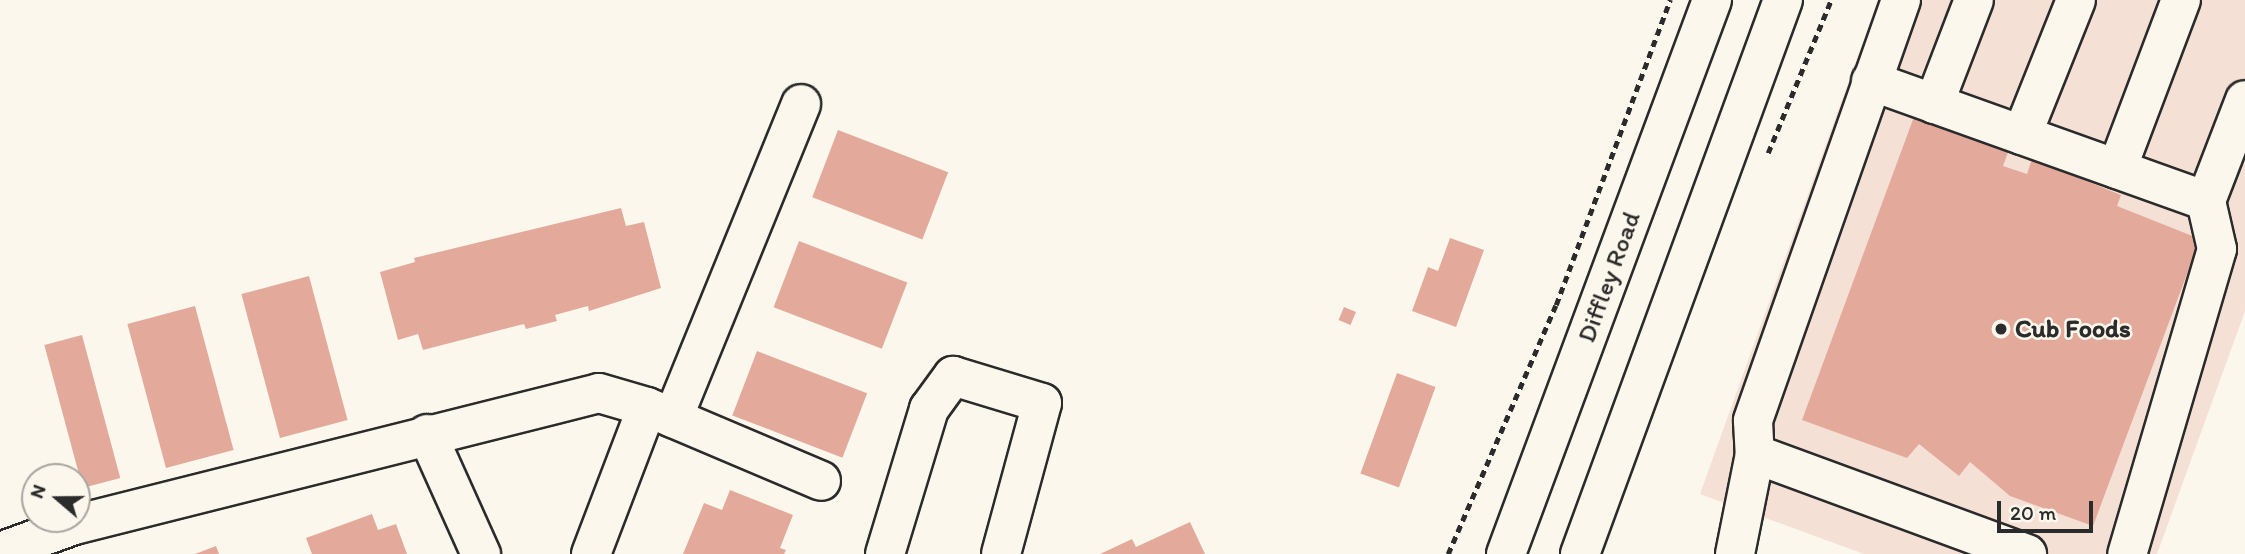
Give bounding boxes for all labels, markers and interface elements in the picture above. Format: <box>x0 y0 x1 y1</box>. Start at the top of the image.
street label: Diffley Road <box>1571 208 1647 346</box>
place label: Cub Foods <box>2015 313 2130 345</box>
marker: Cub Foods <box>1993 321 2009 337</box>
north arrow <box>21 463 91 533</box>
text: N <box>25 481 51 501</box>
scale bar <box>2000 488 2096 532</box>
text: 20 m <box>2010 500 2056 525</box>

